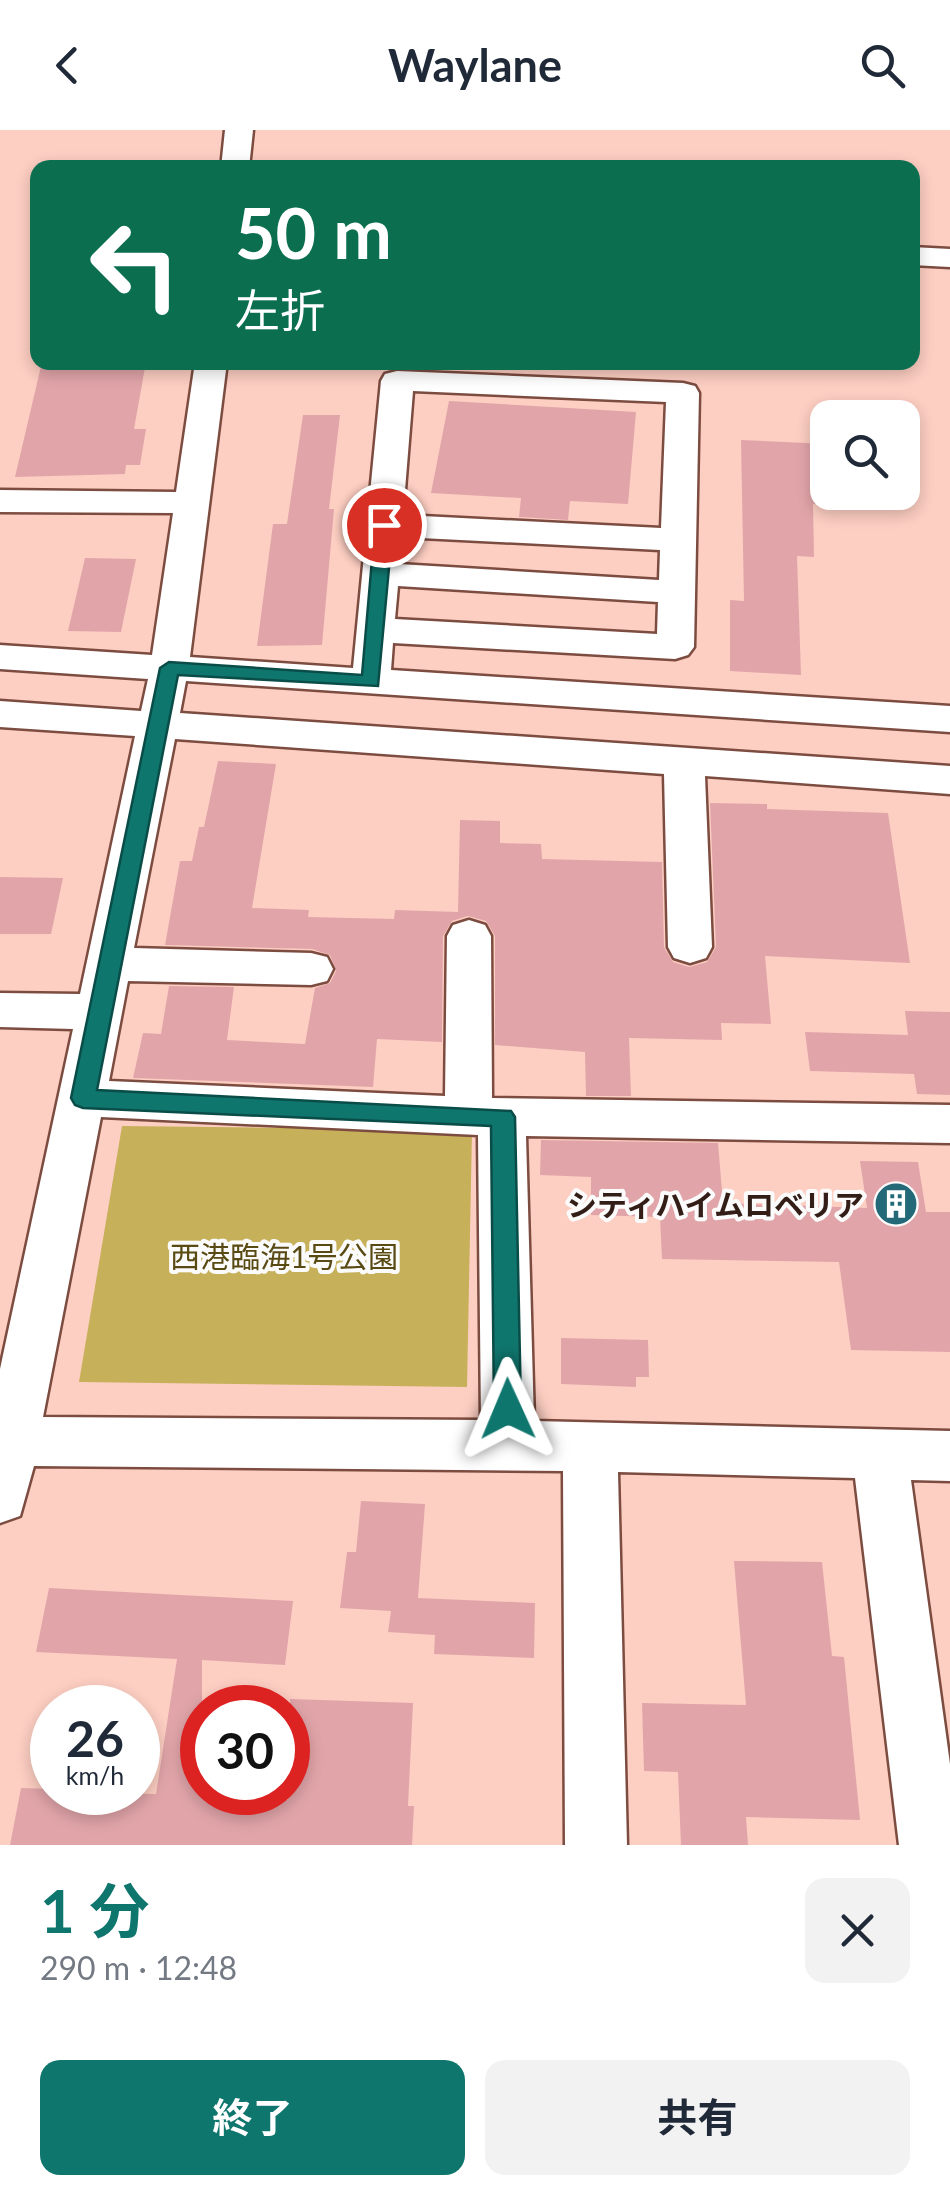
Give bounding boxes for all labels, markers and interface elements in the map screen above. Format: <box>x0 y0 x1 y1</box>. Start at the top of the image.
icon: back <box>40 38 95 93</box>
text: Waylane <box>388 38 562 92</box>
icon: search <box>855 38 910 93</box>
text: 50 m <box>235 190 392 274</box>
icon: left <box>70 200 200 330</box>
text: 左折 <box>235 283 325 337</box>
map controls <box>810 400 920 510</box>
button: search <box>810 400 920 510</box>
pin <box>342 483 427 568</box>
icon: arrive <box>357 498 412 553</box>
building icon: シティハイムロベリア <box>873 1181 919 1227</box>
place label: シティハイムロベリア <box>567 1186 864 1222</box>
park label: 西港臨海1号公園 <box>170 1238 398 1274</box>
position arrow <box>456 1357 560 1461</box>
speed limit sign: 30 <box>180 1685 310 1815</box>
text: 26 <box>66 1708 124 1768</box>
text: km/h <box>66 1760 124 1790</box>
text: 1 分 <box>40 1874 149 1946</box>
button: close <box>805 1878 910 1983</box>
text: 290 m · 12:48 <box>40 1948 237 1987</box>
button: 終了 <box>40 2060 465 2175</box>
button: 共有 <box>485 2060 910 2175</box>

